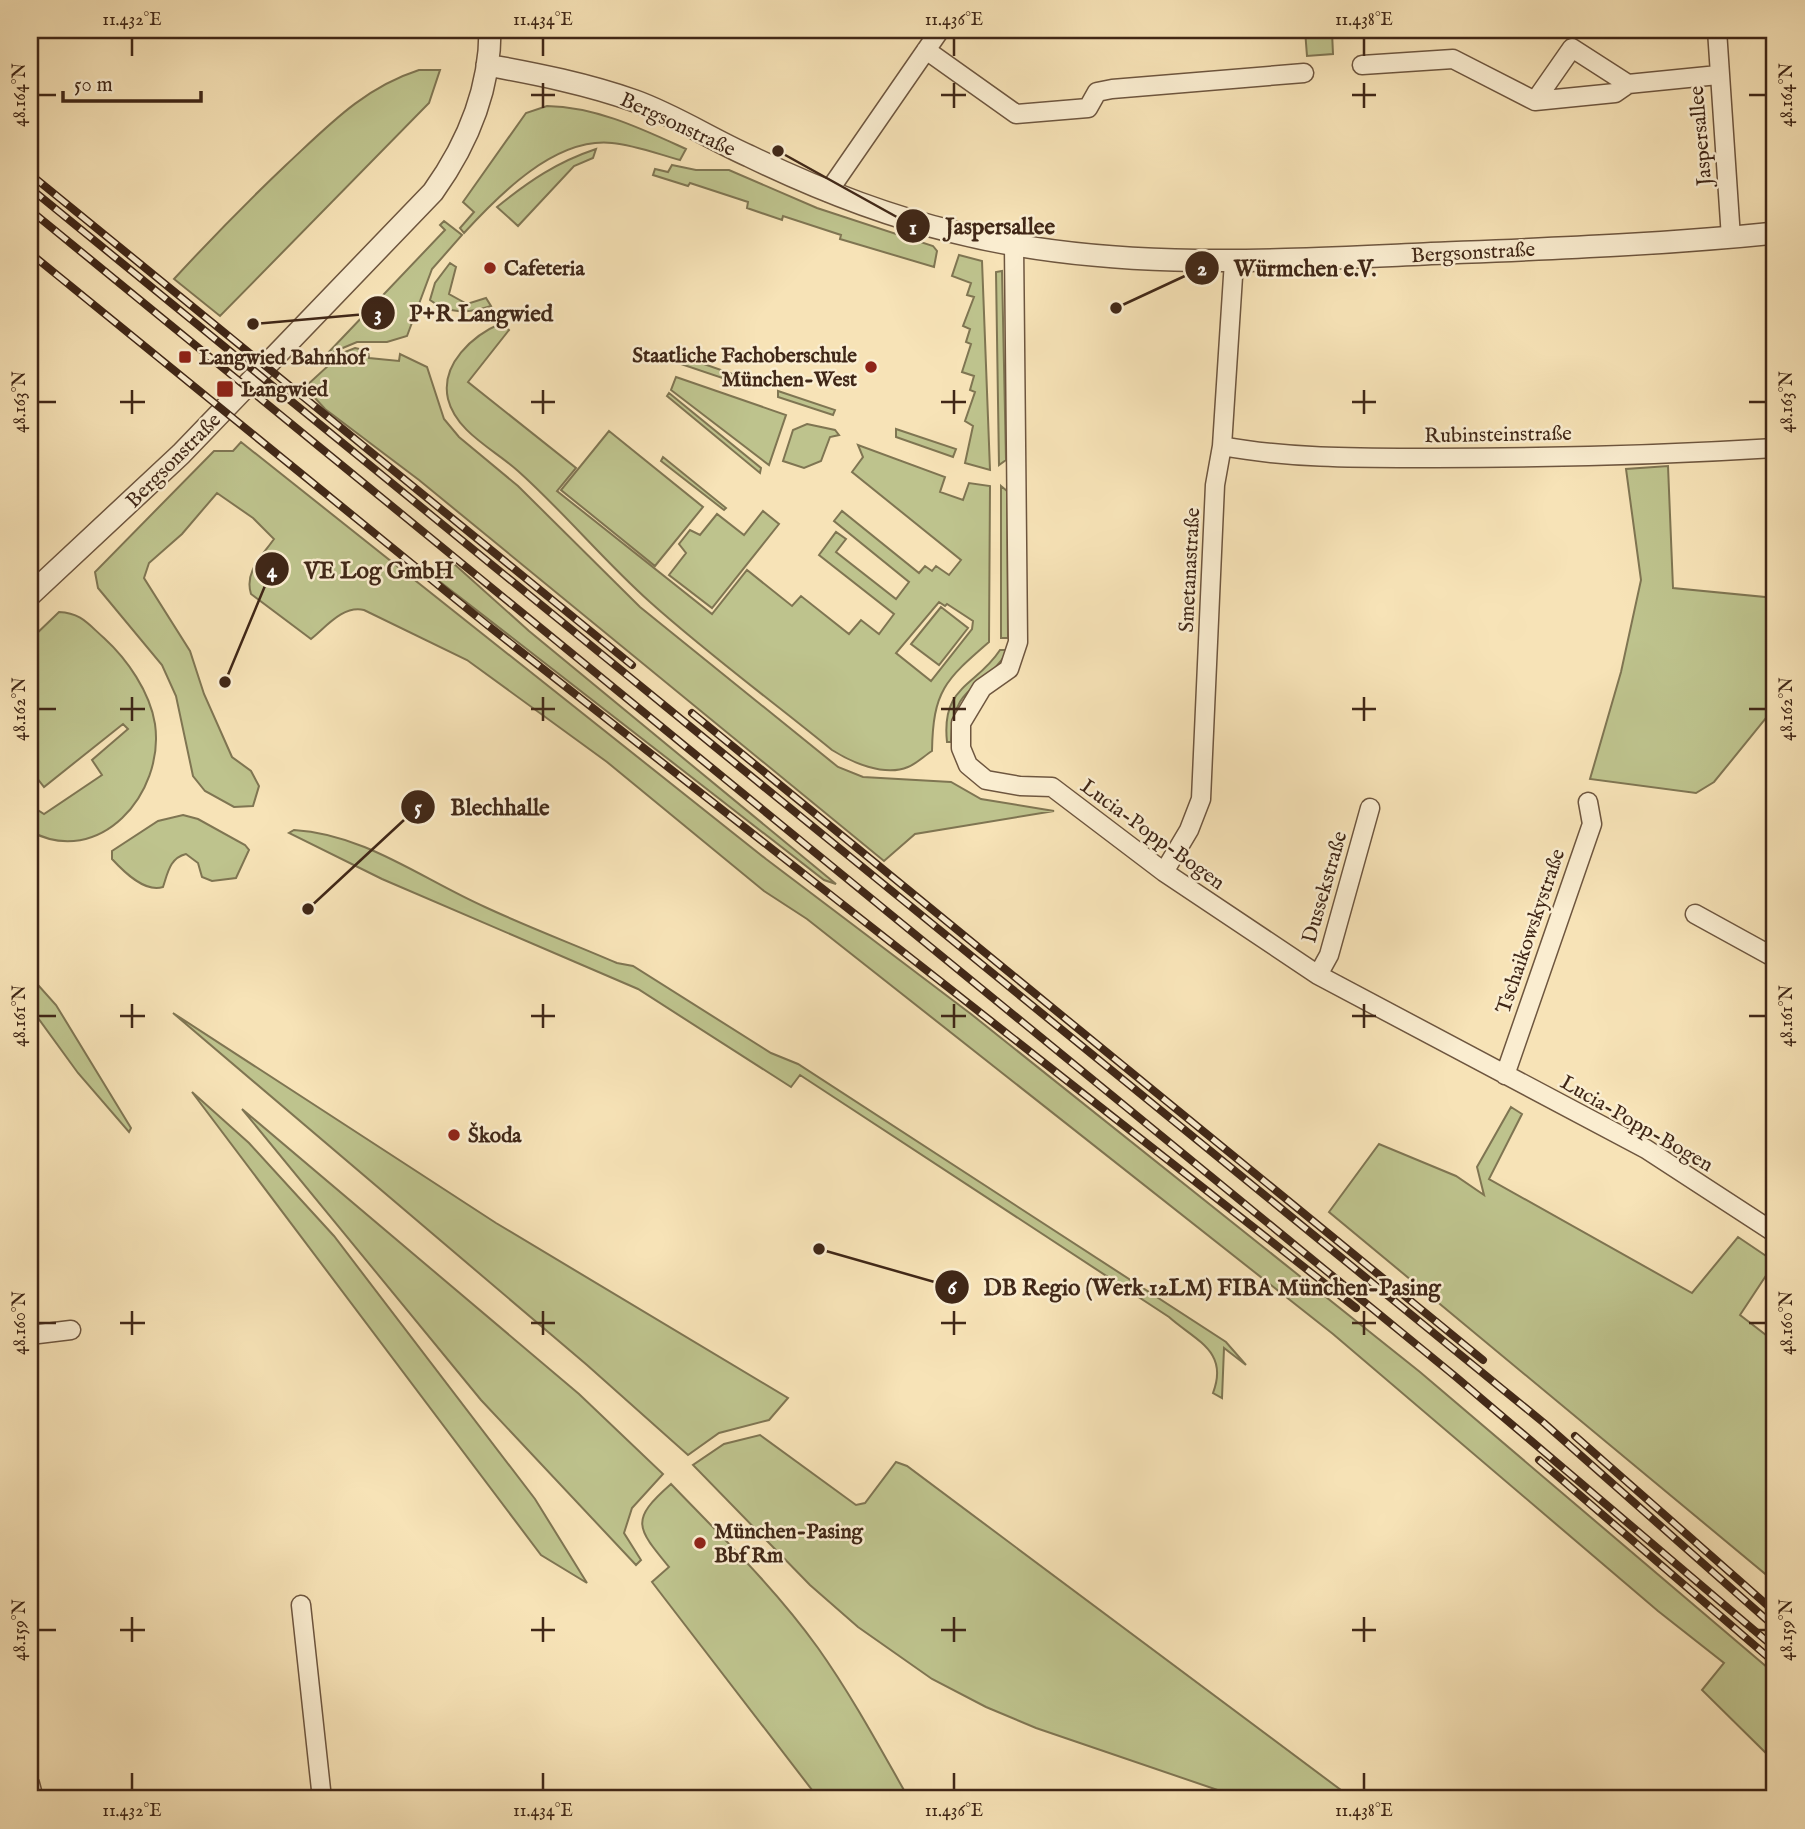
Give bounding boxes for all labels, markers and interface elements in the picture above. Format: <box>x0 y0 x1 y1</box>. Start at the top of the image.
text: 11.432°E <box>102 9 162 32</box>
text: 11.434°E <box>513 9 573 32</box>
text: 11.436°E <box>925 9 983 32</box>
text: 11.438°E <box>1335 9 1393 32</box>
scale bar <box>63 60 201 104</box>
text: 48.164°N <box>9 63 32 127</box>
text: 48.164°N <box>1776 63 1799 127</box>
text: 50 m <box>74 72 113 99</box>
street label: Jaspersallee <box>1684 84 1719 189</box>
street label: Bergsonstraße <box>615 87 740 164</box>
callout: Jaspersallee <box>896 204 1069 248</box>
text: Jaspersallee <box>942 213 1055 242</box>
text: 1 <box>909 215 917 242</box>
street label: Bergsonstraße <box>1410 237 1536 270</box>
callout: Würmchen e.V. <box>1185 246 1390 290</box>
text: Würmchen e.V. <box>1233 255 1376 284</box>
place label: Cafeteria <box>504 256 585 283</box>
text: 2 <box>1197 256 1207 283</box>
marker: Cafeteria <box>482 260 498 276</box>
callout: P+R Langwied <box>360 291 567 335</box>
text: P+R Langwied <box>409 300 554 329</box>
text: 3 <box>374 301 382 328</box>
place label: Staatliche Fachoberschule München-West <box>632 343 858 394</box>
place label: Langwied Bahnhof <box>199 345 369 372</box>
marker: Langwied Bahnhof <box>177 349 193 365</box>
marker: Staatliche Fachoberschule München-West <box>863 359 879 375</box>
text: 48.163°N <box>9 371 32 433</box>
text: 48.163°N <box>1776 371 1799 433</box>
place label: Langwied <box>241 377 329 404</box>
marker: Langwied <box>215 379 235 399</box>
street label: Bergsonstraße <box>121 407 228 515</box>
street label: Rubinsteinstraße <box>1424 421 1572 450</box>
street label: Smetanastraße <box>1174 507 1207 633</box>
callout: VE Log GmbH <box>255 547 468 591</box>
text: VE Log GmbH <box>303 557 454 586</box>
text: 4 <box>267 558 278 585</box>
text: 48.162°N <box>9 677 32 741</box>
text: 48.162°N <box>1776 677 1799 741</box>
street label: Lucia-Popp-Bogen <box>1074 774 1230 897</box>
callout: Blechhalle <box>401 785 563 829</box>
text: Blechhalle <box>450 794 550 823</box>
text: 5 <box>414 795 422 822</box>
street label: Dussekstraße <box>1297 828 1354 947</box>
street label: Tschaikowskystraße <box>1491 845 1572 1018</box>
text: 48.161°N <box>9 985 32 1047</box>
text: 48.161°N <box>1776 985 1799 1047</box>
street label: Lucia-Popp-Bogen <box>1555 1070 1718 1179</box>
place label: Škoda <box>468 1122 522 1150</box>
marker: Škoda <box>446 1127 462 1143</box>
callout: DB Regio (Werk 12LM) FIBA München-Pasing <box>934 1265 1455 1309</box>
text: DB Regio (Werk 12LM) FIBA München-Pasing <box>983 1274 1442 1303</box>
text: 6 <box>948 1275 958 1302</box>
text: 48.160°N <box>9 1291 32 1355</box>
text: 48.160°N <box>1776 1291 1799 1355</box>
place label: München-Pasing Bbf Rm <box>714 1519 864 1570</box>
marker: München-Pasing Bbf Rm <box>692 1535 708 1551</box>
text: 48.159°N <box>9 1599 32 1661</box>
text: 48.159°N <box>1776 1599 1799 1661</box>
text: 11.432°E <box>102 1800 162 1823</box>
text: 11.434°E <box>513 1800 573 1823</box>
text: 11.436°E <box>925 1800 983 1823</box>
text: 11.438°E <box>1335 1800 1393 1823</box>

